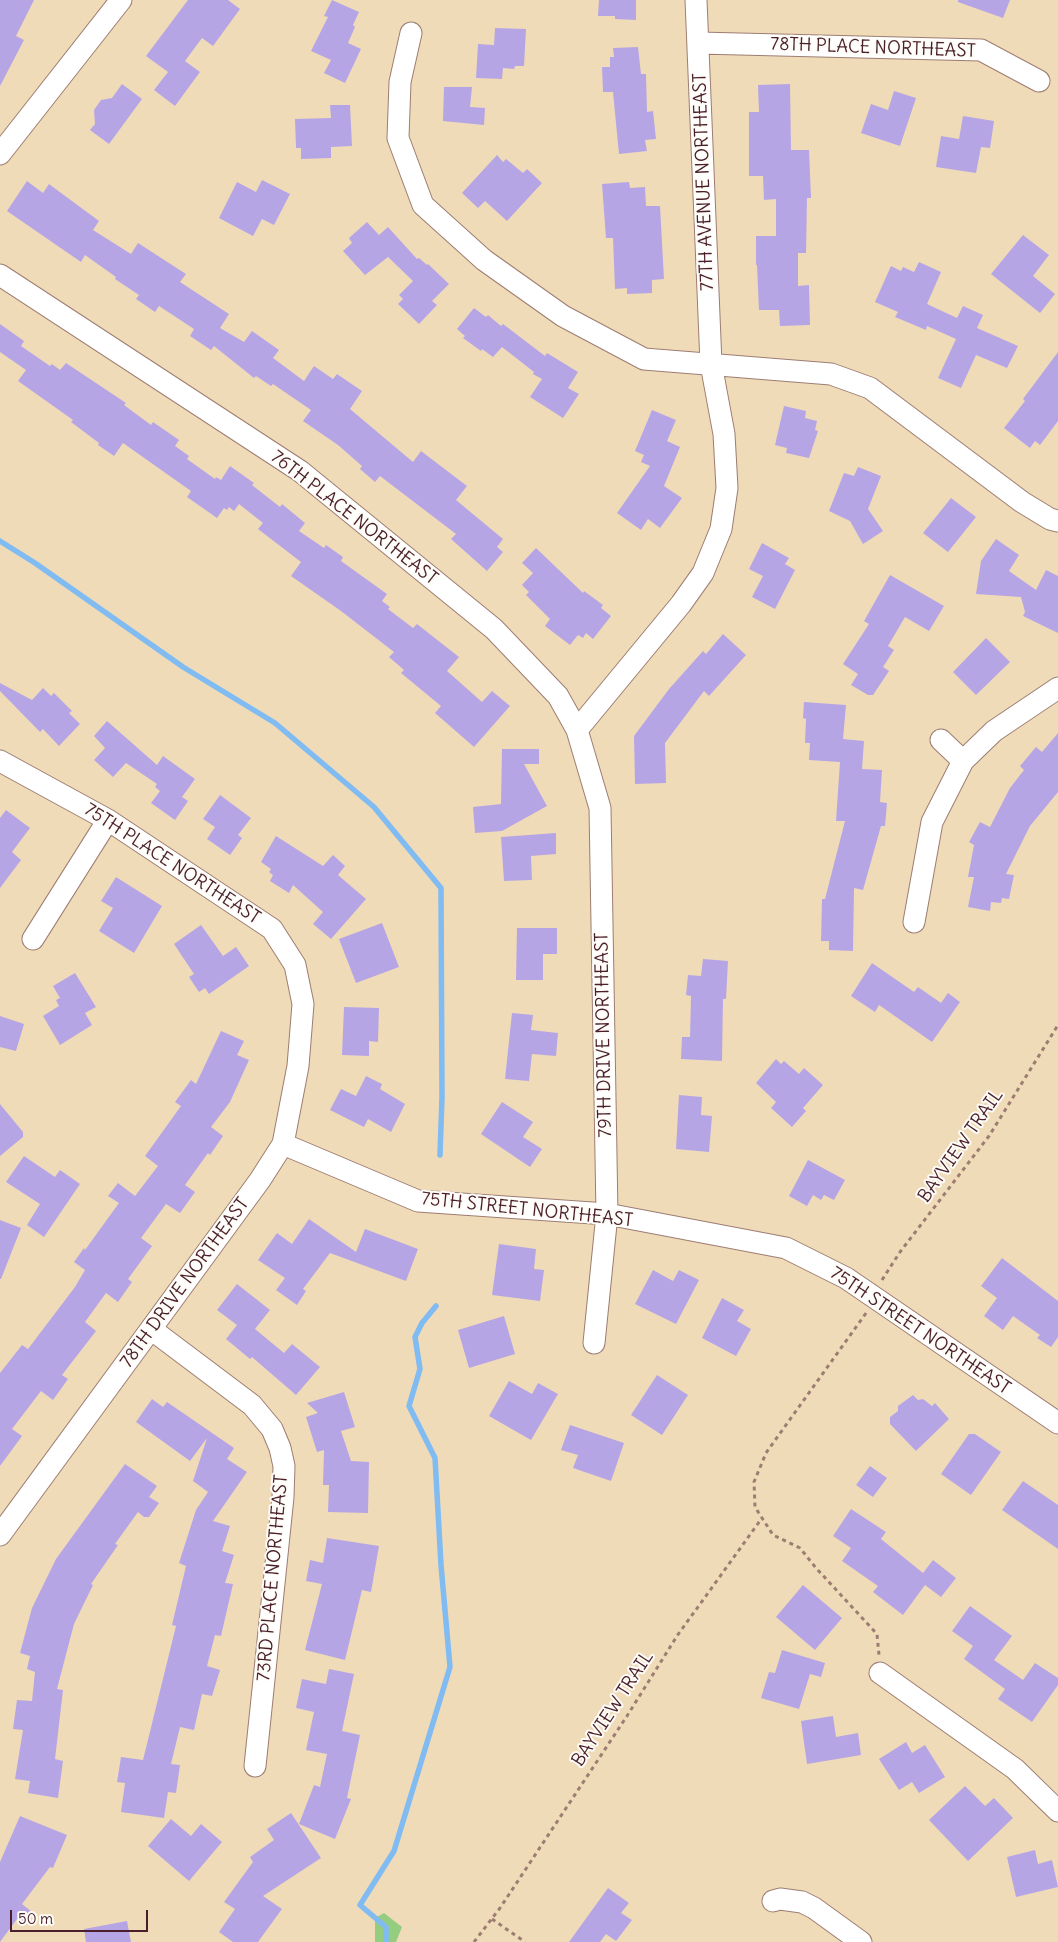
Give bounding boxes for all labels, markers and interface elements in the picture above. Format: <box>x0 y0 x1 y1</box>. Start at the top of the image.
street label: 78TH PLACE NORTHEAST <box>770 34 976 62</box>
street label: 77TH AVENUE NORTHEAST <box>689 73 719 291</box>
street label: 76TH PLACE NORTHEAST <box>266 446 442 590</box>
street label: 75TH PLACE NORTHEAST <box>80 799 264 929</box>
street label: 79TH DRIVE NORTHEAST <box>591 932 617 1138</box>
street label: BAYVIEW TRAIL <box>914 1085 1008 1207</box>
street label: 75TH STREET NORTHEAST <box>420 1188 634 1232</box>
street label: 78TH DRIVE NORTHEAST <box>116 1194 254 1372</box>
street label: 75TH STREET NORTHEAST <box>826 1263 1014 1399</box>
street label: 73RD PLACE NORTHEAST <box>253 1474 293 1682</box>
street label: BAYVIEW TRAIL <box>568 1647 658 1771</box>
scale bar <box>12 1900 150 1932</box>
text: 50 m <box>18 1909 53 1928</box>

